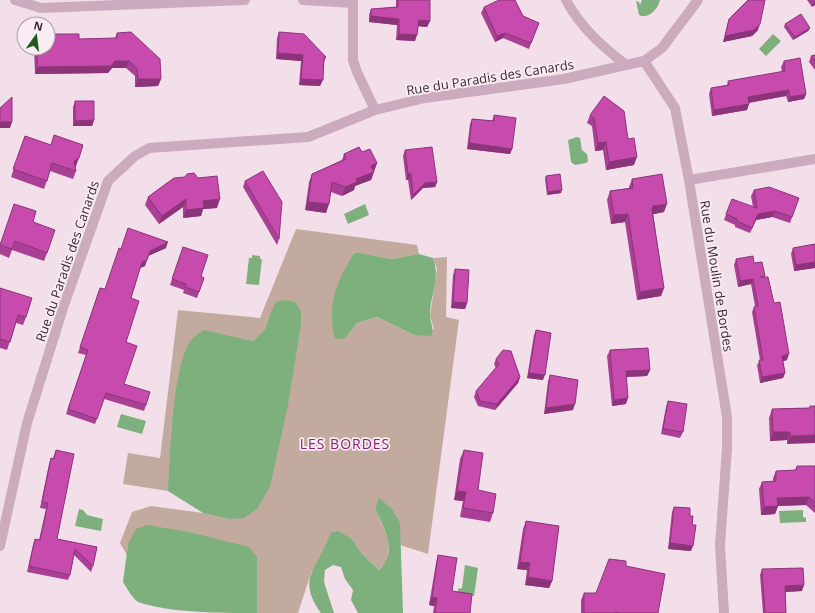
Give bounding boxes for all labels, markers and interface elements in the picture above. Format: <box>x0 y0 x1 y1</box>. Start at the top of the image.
north arrow <box>16 16 56 56</box>
text: N <box>32 17 45 34</box>
street label: Rue du Paradis des Canards <box>405 55 575 99</box>
street label: Rue du Paradis des Canards <box>31 178 103 344</box>
street label: Rue du Moulin de Bordes <box>696 199 738 353</box>
district label: LES BORDES <box>300 434 390 453</box>

